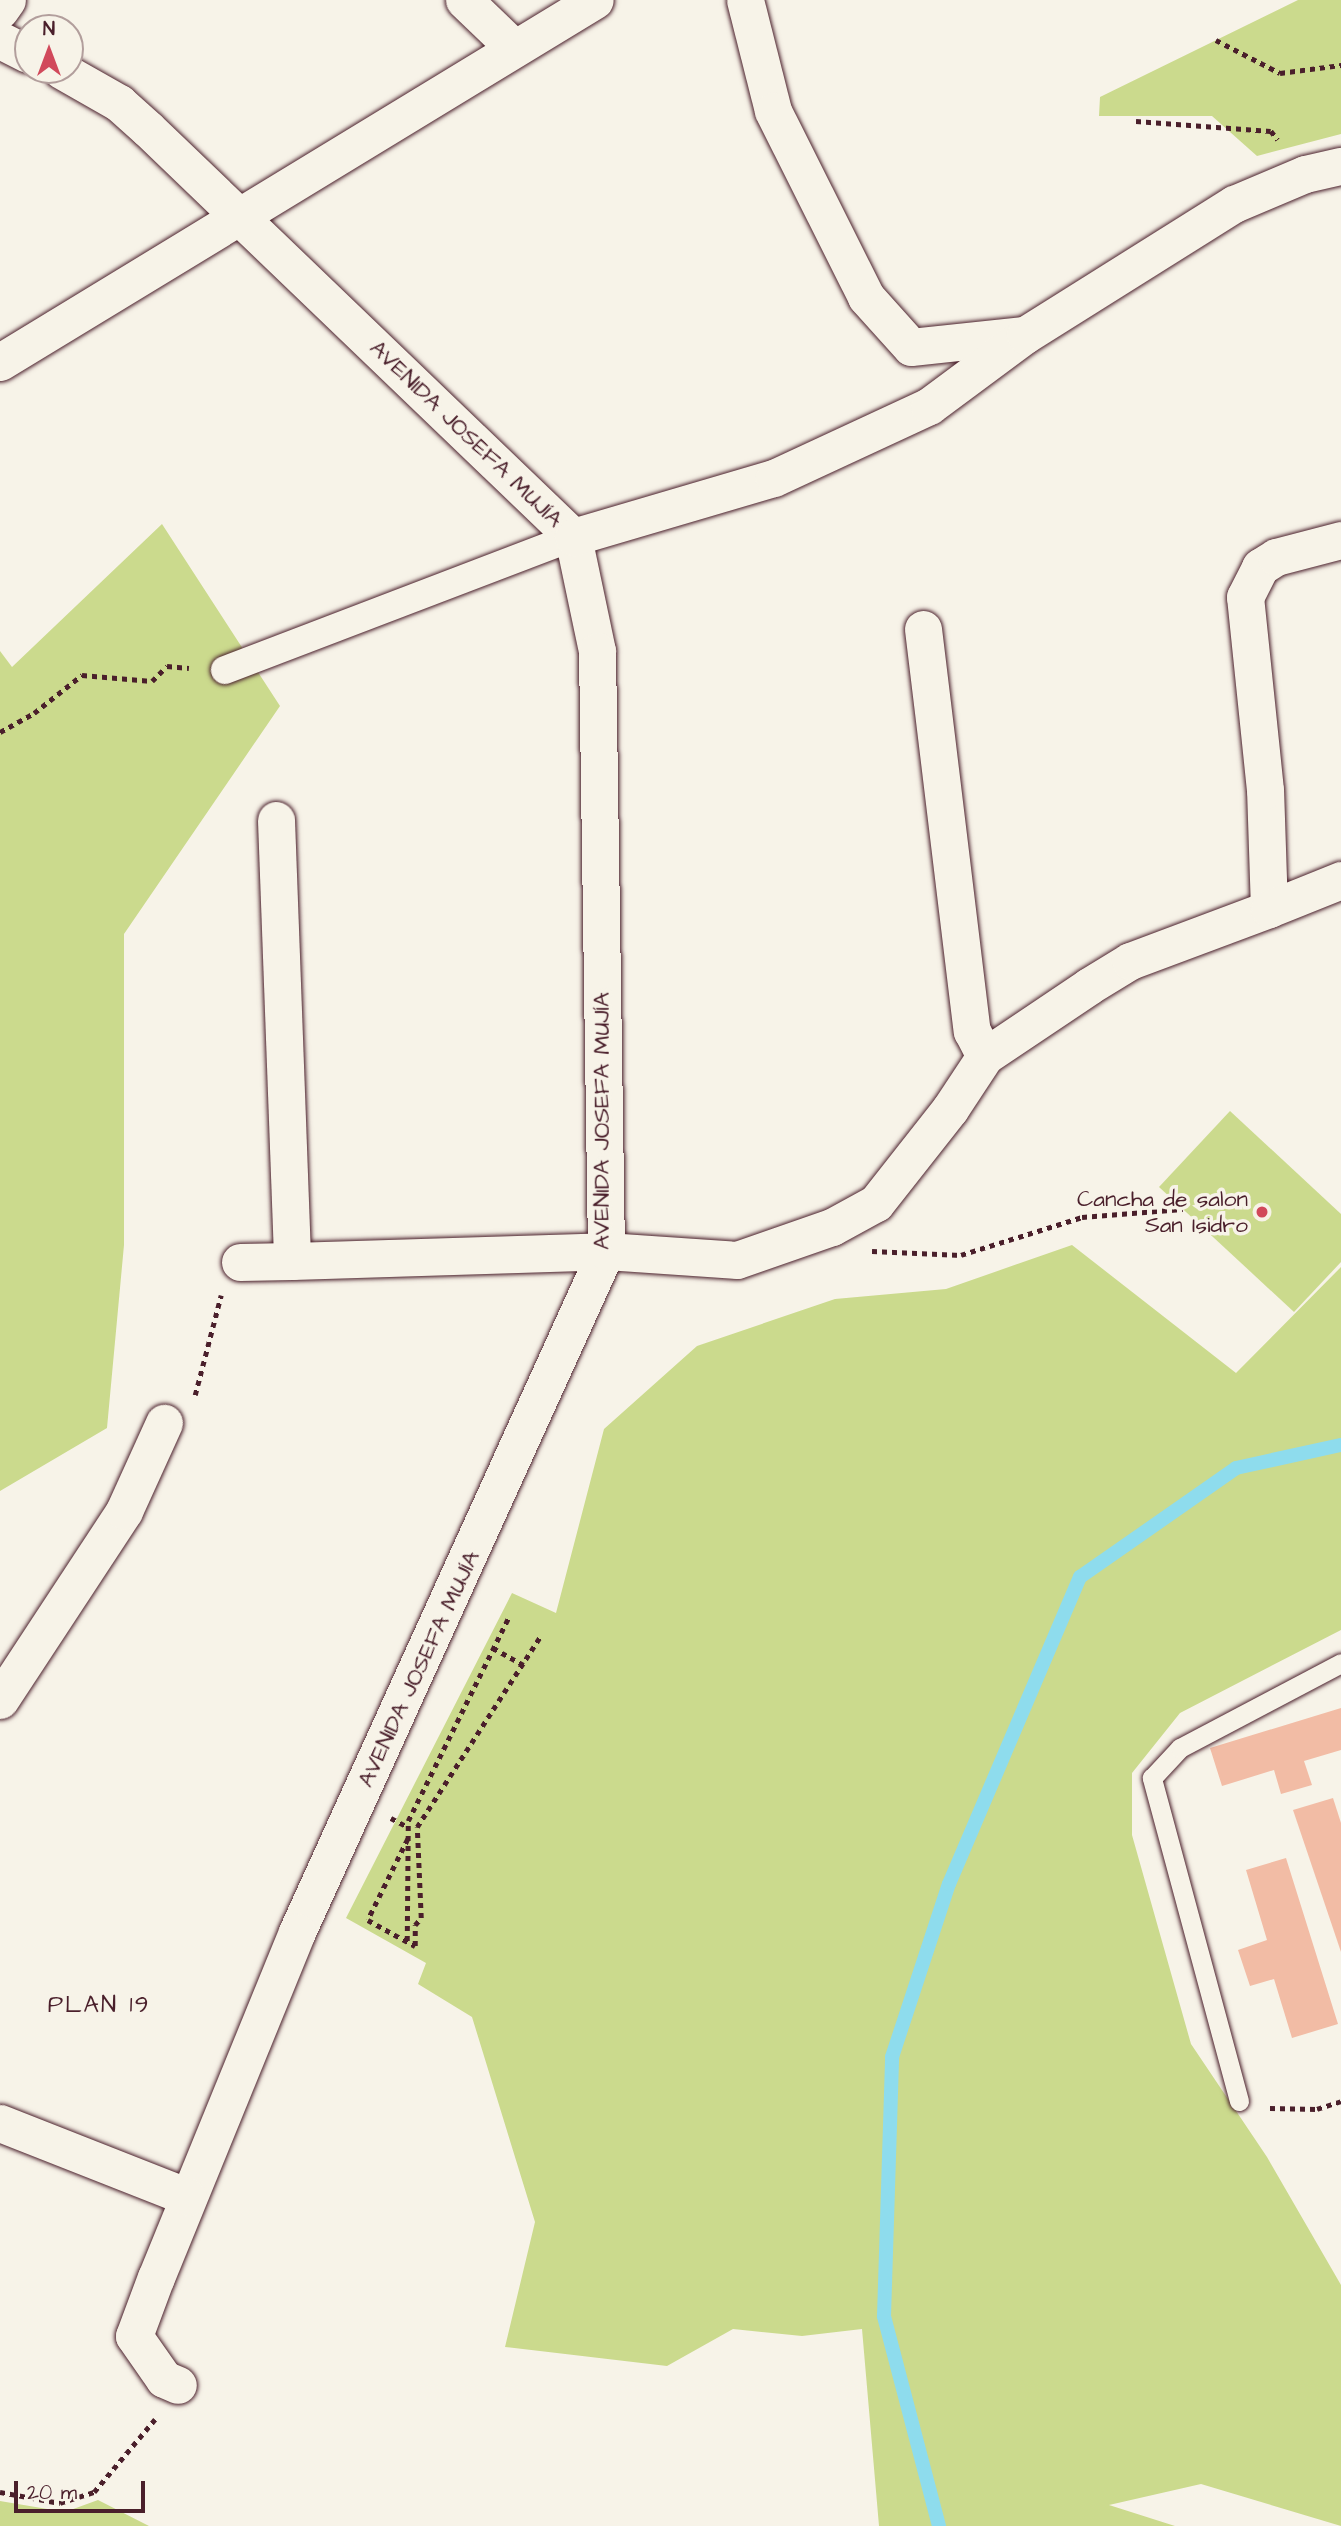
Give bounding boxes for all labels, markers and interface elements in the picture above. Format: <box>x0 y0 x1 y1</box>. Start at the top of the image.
north arrow <box>14 14 84 84</box>
text: N <box>43 16 55 43</box>
street label: AVENIDA JOSEFA MUJÍA <box>364 335 568 533</box>
street label: AVENIDA JOSEFA MUJÍA <box>588 992 616 1250</box>
place label: Cancha de salon San Isidro <box>1077 1185 1248 1239</box>
marker: Cancha de salon San Isidro <box>1254 1204 1270 1220</box>
street label: AVENIDA JOSEFA MUJÍA <box>352 1546 486 1792</box>
district label: PLAN 19 <box>49 1992 149 2020</box>
scale bar <box>18 2466 149 2510</box>
text: 20 m <box>27 2478 77 2507</box>

